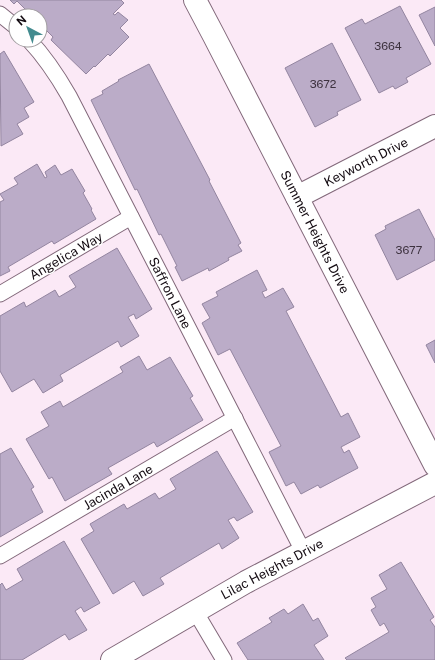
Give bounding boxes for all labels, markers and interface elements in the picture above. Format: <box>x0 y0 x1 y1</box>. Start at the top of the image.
north arrow <box>8 8 48 48</box>
text: N <box>14 13 29 28</box>
house number: 3664 <box>374 40 402 52</box>
house number: 3672 <box>310 78 337 90</box>
street label: Keyworth Drive <box>322 134 410 190</box>
street label: Summer Heights Drive <box>277 168 353 296</box>
street label: Angelica Way <box>27 229 105 283</box>
house number: 3677 <box>396 244 423 256</box>
street label: Saffron Lane <box>146 255 194 331</box>
street label: Jacinda Lane <box>81 461 155 513</box>
street label: Lilac Heights Drive <box>218 536 326 602</box>

